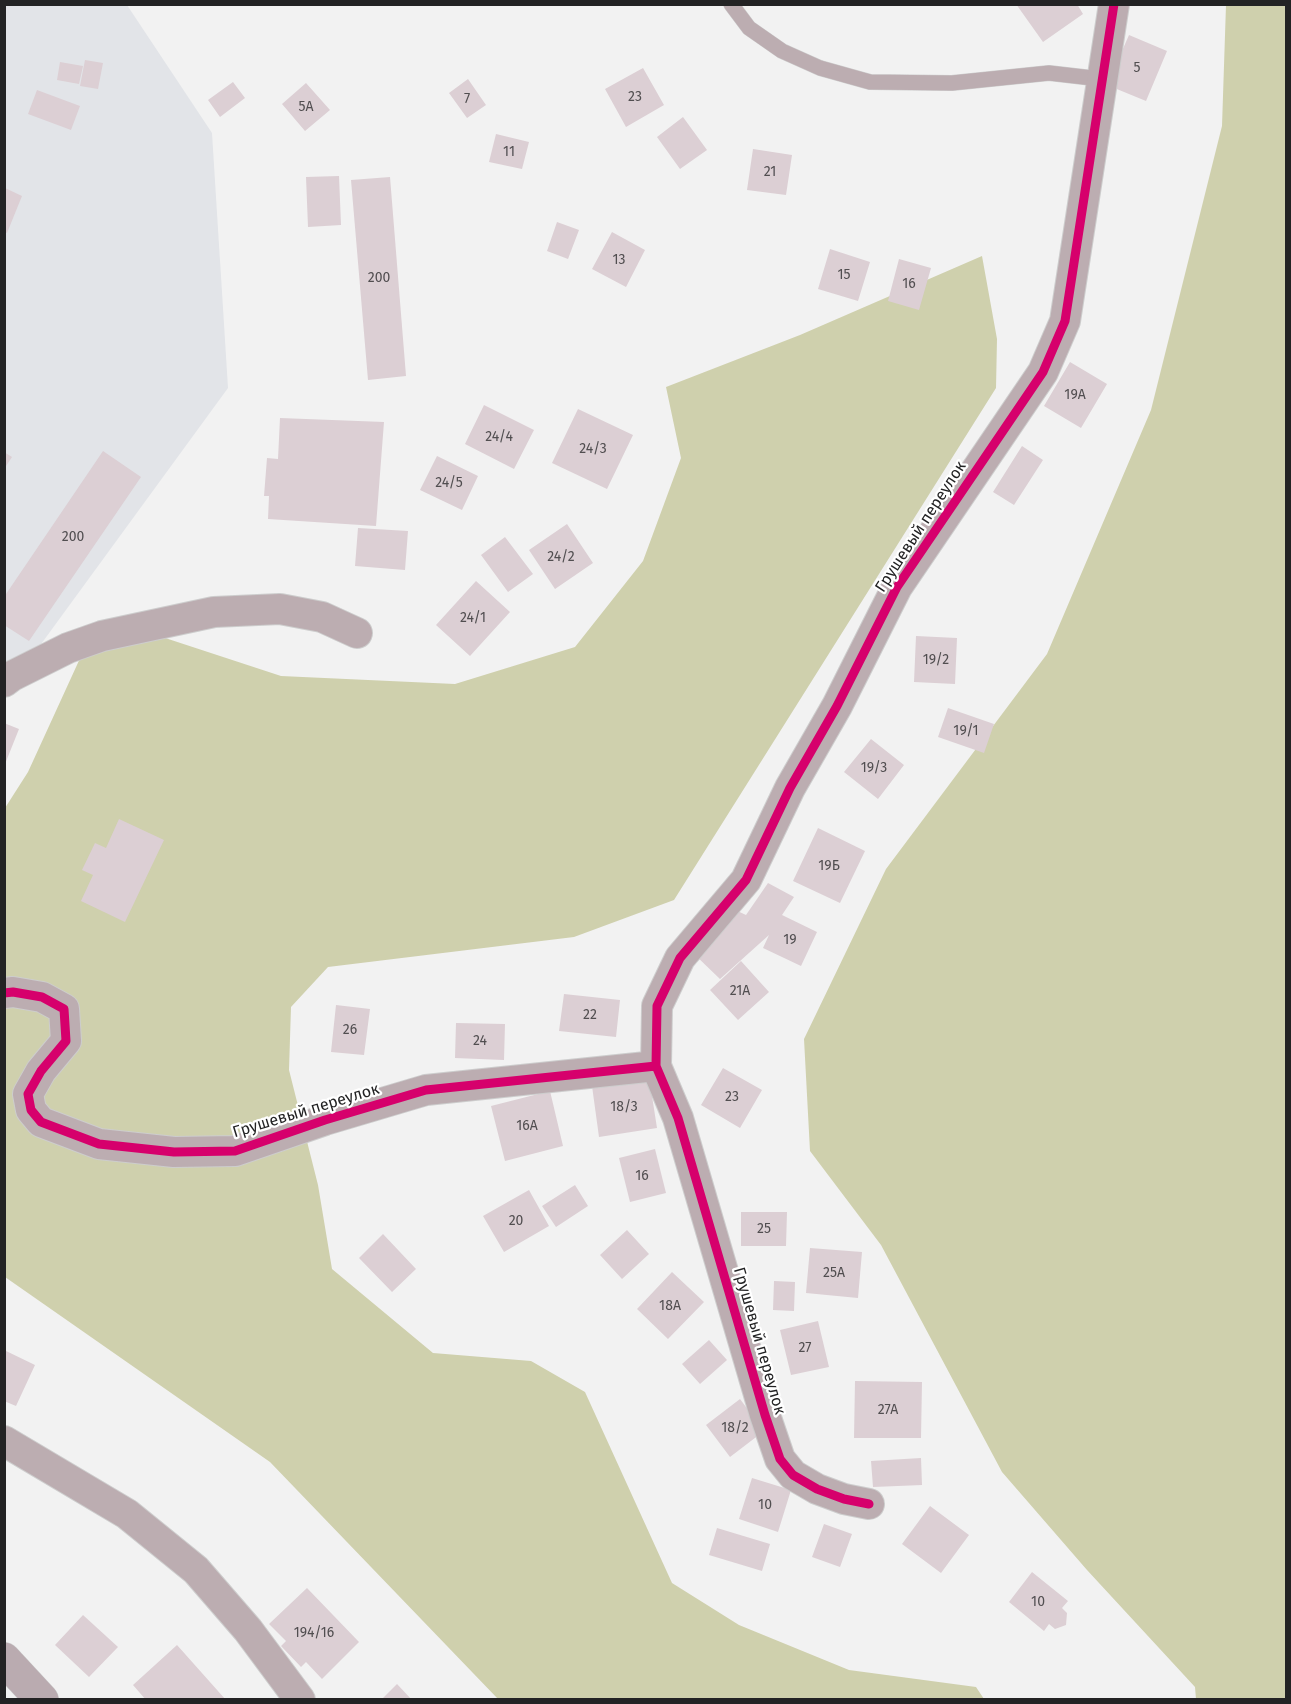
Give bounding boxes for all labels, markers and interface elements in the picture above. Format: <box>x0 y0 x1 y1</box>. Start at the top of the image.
house number: 5 <box>1133 60 1141 76</box>
house number: 23 <box>628 89 642 105</box>
house number: 7 <box>464 91 470 107</box>
house number: 5А <box>298 99 314 115</box>
house number: 11 <box>503 144 515 160</box>
house number: 21 <box>764 164 776 180</box>
house number: 13 <box>612 252 626 268</box>
house number: 15 <box>837 267 851 283</box>
house number: 200 <box>368 270 390 286</box>
house number: 16 <box>902 276 916 292</box>
house number: 19А <box>1064 387 1086 403</box>
house number: 24/4 <box>485 429 513 445</box>
house number: 24/3 <box>579 441 607 457</box>
street label: Грушевый переулок <box>871 458 971 596</box>
house number: 24/5 <box>435 475 463 491</box>
house number: 200 <box>62 529 84 545</box>
house number: 24/2 <box>547 549 575 565</box>
house number: 24/1 <box>460 610 486 626</box>
house number: 19/2 <box>923 652 949 668</box>
house number: 19/1 <box>953 723 979 739</box>
house number: 19/3 <box>861 760 887 776</box>
house number: 19Б <box>818 858 840 874</box>
house number: 19 <box>783 932 797 948</box>
house number: 21А <box>730 983 750 999</box>
house number: 22 <box>583 1007 597 1023</box>
house number: 26 <box>343 1022 357 1038</box>
house number: 24 <box>473 1033 487 1049</box>
street label: Грушевый переулок <box>230 1080 382 1142</box>
house number: 23 <box>725 1089 739 1105</box>
house number: 18/3 <box>610 1099 638 1115</box>
house number: 16А <box>516 1118 538 1134</box>
house number: 16 <box>635 1168 649 1184</box>
house number: 20 <box>509 1213 523 1229</box>
house number: 25 <box>757 1221 771 1237</box>
street label: Грушевый переулок <box>729 1265 789 1417</box>
house number: 25А <box>823 1265 845 1281</box>
house number: 18А <box>659 1298 681 1314</box>
house number: 27 <box>798 1340 812 1356</box>
house number: 27А <box>878 1402 898 1418</box>
house number: 18/2 <box>721 1420 749 1436</box>
house number: 10 <box>758 1497 772 1513</box>
house number: 10 <box>1031 1594 1045 1610</box>
house number: 194/16 <box>294 1625 334 1641</box>

